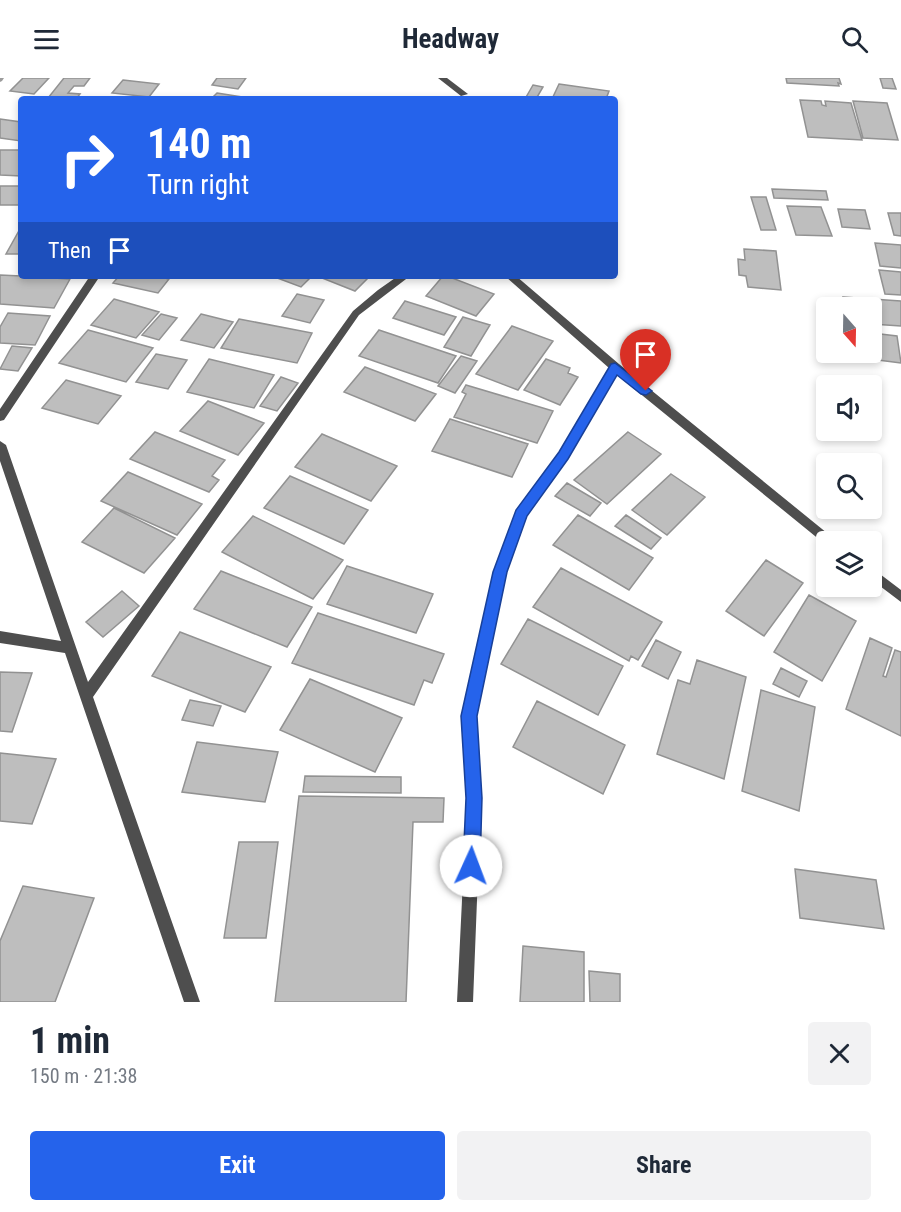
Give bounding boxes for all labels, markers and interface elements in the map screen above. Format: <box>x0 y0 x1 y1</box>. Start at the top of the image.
icon: menu <box>30 23 63 56</box>
text: Headway <box>402 23 499 55</box>
icon: search <box>838 23 871 56</box>
text: 140 m <box>147 119 252 168</box>
icon: right <box>48 120 126 198</box>
text: Turn right <box>147 169 249 201</box>
icon: arrive <box>103 234 136 267</box>
text: Then <box>48 238 91 263</box>
north arrow <box>816 297 882 363</box>
map controls <box>816 297 882 597</box>
pin <box>620 329 671 391</box>
icon: arrive <box>629 338 662 371</box>
button: sound <box>816 375 882 441</box>
button: search <box>816 453 882 519</box>
button: layers <box>816 531 882 597</box>
position arrow <box>439 834 503 898</box>
text: 1 min <box>30 1020 110 1062</box>
button: close <box>808 1022 871 1085</box>
text: 150 m · 21:38 <box>30 1064 137 1088</box>
button: Exit <box>30 1131 445 1200</box>
button: Share <box>457 1131 871 1200</box>

